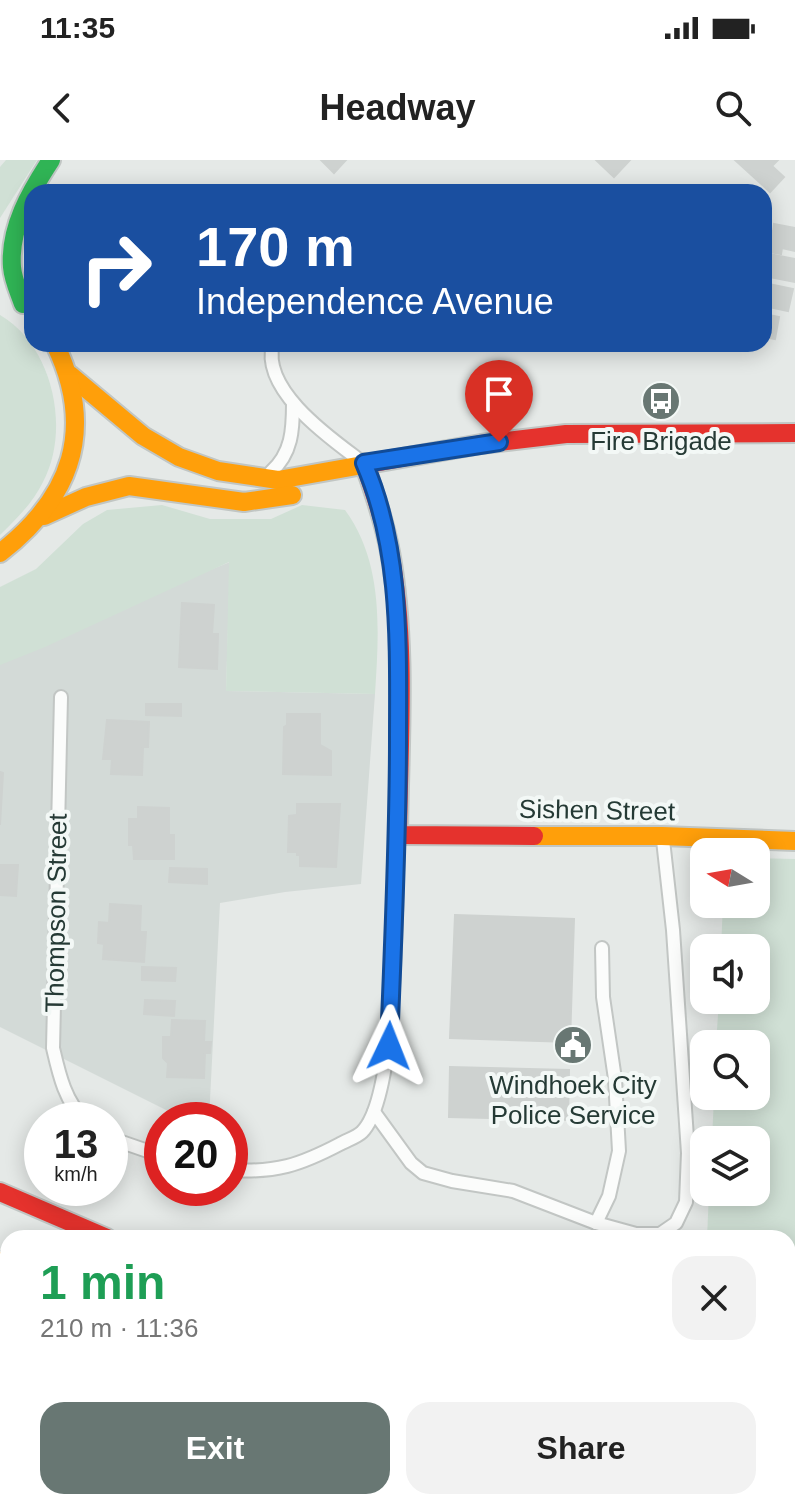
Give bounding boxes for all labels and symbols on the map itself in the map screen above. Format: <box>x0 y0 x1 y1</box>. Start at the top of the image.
pin <box>465 360 533 442</box>
bus stop icon: Fire Brigade <box>640 380 682 422</box>
place label: Fire Brigade <box>590 426 732 456</box>
street label: Sishen Street <box>519 794 676 826</box>
street label: Thompson Street <box>39 812 73 1013</box>
north arrow <box>690 838 770 918</box>
position arrow <box>347 1004 431 1088</box>
public building icon: Windhoek City Police Service <box>552 1024 594 1066</box>
place label: Windhoek City Police Service <box>489 1070 657 1130</box>
speed limit sign: 20 <box>144 1102 248 1206</box>

